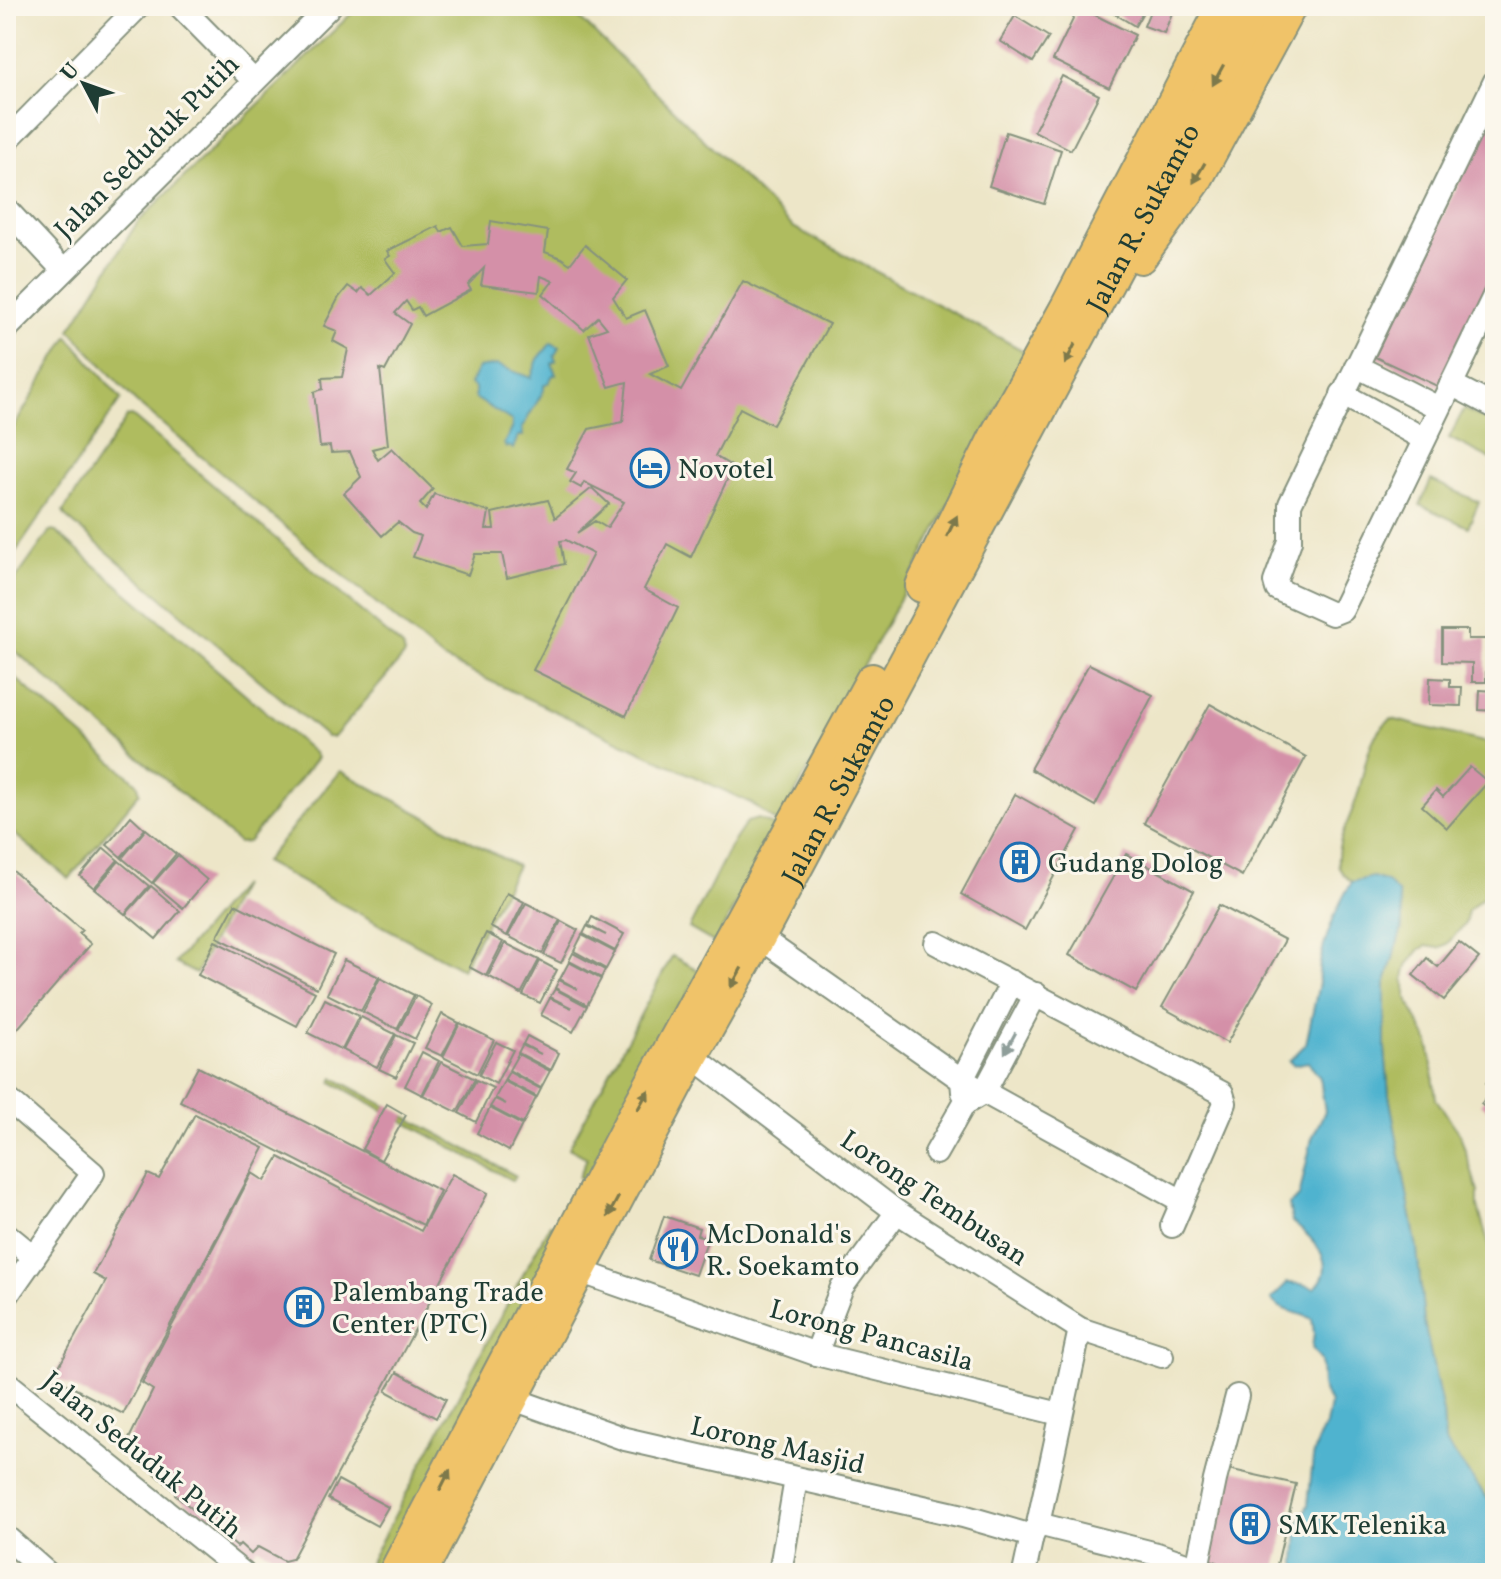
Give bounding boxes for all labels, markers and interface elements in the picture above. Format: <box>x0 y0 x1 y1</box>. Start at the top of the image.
north arrow <box>44 44 124 124</box>
street label: Jalan Seduduk Putih <box>46 46 249 249</box>
text: U <box>54 57 87 88</box>
one-way arrow <box>1212 63 1225 86</box>
street label: Jalan R. Sukamto <box>1078 117 1211 320</box>
one-way arrow <box>1192 162 1206 184</box>
one-way arrow <box>1063 342 1076 365</box>
hotel icon: Novotel <box>629 447 671 489</box>
place label: Novotel <box>678 451 774 490</box>
one-way arrow <box>945 515 959 538</box>
street label: Jalan R. Sukamto <box>774 689 906 892</box>
building icon: Gudang Dolog <box>999 841 1041 883</box>
place label: Gudang Dolog <box>1048 845 1223 884</box>
one-way arrow <box>729 967 743 989</box>
one-way arrow <box>1004 1032 1017 1055</box>
one-way arrow <box>635 1089 649 1111</box>
street label: Lorong Tembusan <box>832 1122 1035 1277</box>
one-way arrow <box>606 1196 620 1218</box>
place label: McDonald's R. Soekamto <box>706 1216 859 1287</box>
restaurant icon: McDonald's R. Soekamto <box>657 1228 699 1270</box>
place label: Palembang Trade Center (PTC) <box>332 1274 544 1345</box>
building icon: Palembang Trade Center (PTC) <box>283 1286 325 1328</box>
street label: Lorong Pancasila <box>765 1290 978 1382</box>
street label: Jalan Seduduk Putih <box>33 1363 250 1549</box>
street label: Lorong Masjid <box>686 1407 869 1485</box>
one-way arrow <box>438 1468 451 1491</box>
building icon: SMK Telenika <box>1229 1503 1271 1545</box>
place label: SMK Telenika <box>1278 1507 1447 1546</box>

